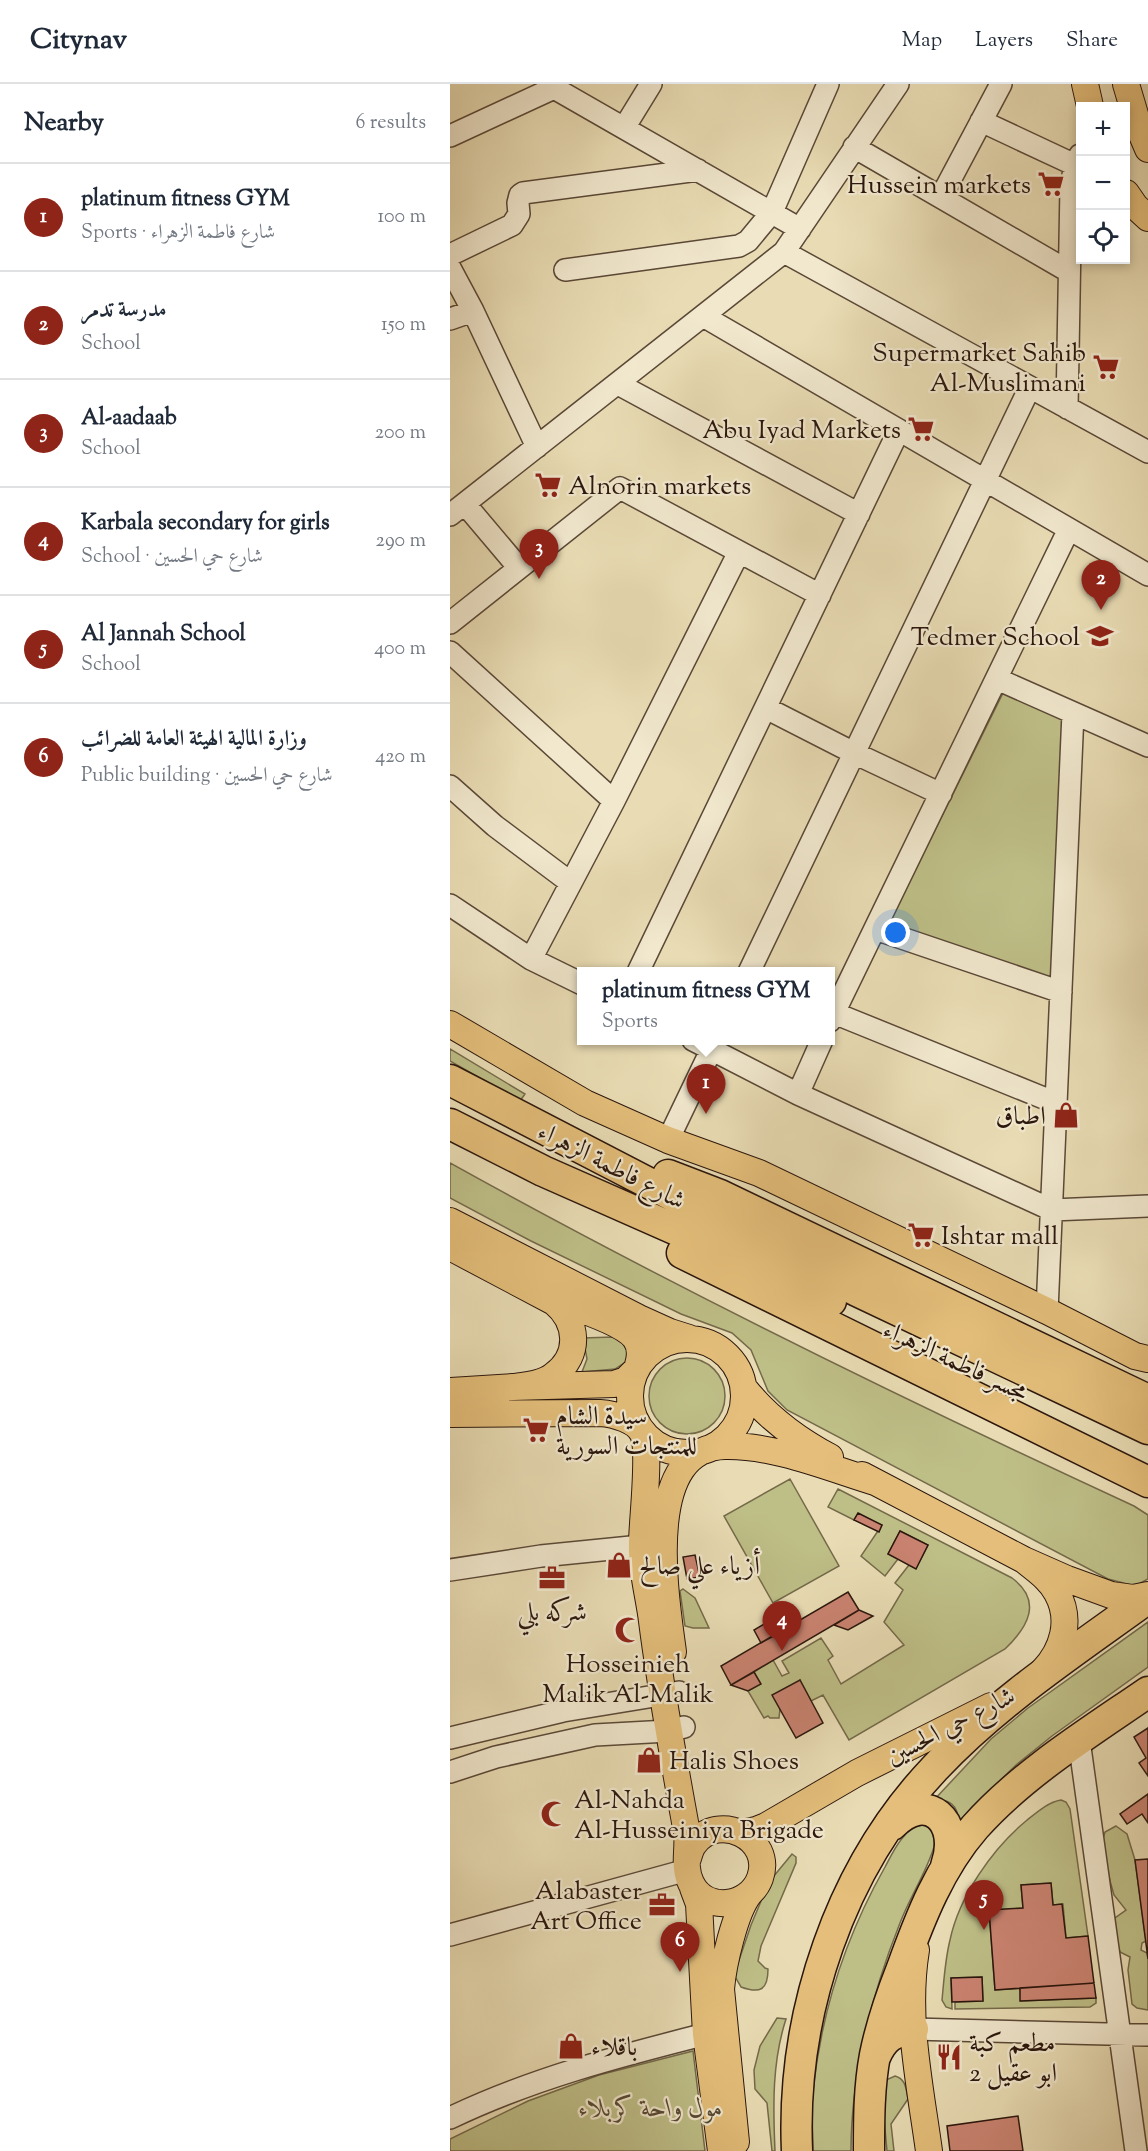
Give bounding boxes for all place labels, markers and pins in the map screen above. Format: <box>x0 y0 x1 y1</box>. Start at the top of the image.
place label: Hussein markets <box>847 168 1031 205</box>
supermarket icon: Hussein markets <box>1036 169 1066 199</box>
place label: Supermarket Sahib Al-Muslimani <box>872 336 1086 403</box>
supermarket icon: Supermarket Sahib Al-Muslimani <box>1091 352 1121 382</box>
place label: Abu Iyad Markets <box>702 413 901 450</box>
supermarket icon: Abu Iyad Markets <box>906 414 936 444</box>
place label: Alnorin markets <box>568 469 751 506</box>
supermarket icon: Alnorin markets <box>533 470 563 500</box>
pin: 3 <box>520 530 559 579</box>
pin: 2 <box>1082 560 1120 610</box>
place label: Tedmer School <box>911 620 1080 657</box>
school or university icon: Tedmer School <box>1085 621 1115 651</box>
pin: 1 <box>686 1064 726 1114</box>
place label: اطباق <box>995 1099 1046 1136</box>
shop icon: اطباق <box>1051 1100 1081 1130</box>
place label: Ishtar mall <box>941 1219 1059 1256</box>
supermarket icon: Ishtar mall <box>906 1220 936 1250</box>
place label: سيدة الشام للمنتجات السورية <box>556 1399 697 1466</box>
supermarket icon: سيدة الشام للمنتجات السورية <box>521 1415 551 1445</box>
place label: أزياء علي صالح <box>639 1548 760 1590</box>
shop icon: أزياء علي صالح <box>604 1550 634 1580</box>
office icon: شركه بلي <box>537 1563 567 1593</box>
place label: شركه بلي <box>517 1595 587 1636</box>
pin: 4 <box>762 1602 802 1651</box>
mosque icon: Hosseinieh Malik Al-Malik <box>613 1615 643 1645</box>
place label: Hosseinieh Malik Al-Malik <box>542 1647 714 1714</box>
place label: Halis Shoes <box>669 1744 799 1781</box>
shop icon: Halis Shoes <box>634 1745 664 1775</box>
place label: Al-Nahda Al-Husseiniya Brigade <box>574 1783 824 1850</box>
mosque icon: Al-Nahda Al-Husseiniya Brigade <box>539 1799 569 1829</box>
place label: Alabaster Art Office <box>530 1874 642 1941</box>
pin: 5 <box>964 1880 1004 1930</box>
office icon: Alabaster Art Office <box>647 1890 677 1920</box>
pin: 6 <box>660 1922 700 1972</box>
place label: مطعم كبة ابو عقيل 2 <box>969 2026 1057 2093</box>
place label: باقلاء <box>591 2030 637 2067</box>
shop icon: باقلاء <box>556 2031 586 2061</box>
restaurant icon: مطعم كبة ابو عقيل 2 <box>934 2042 964 2072</box>

